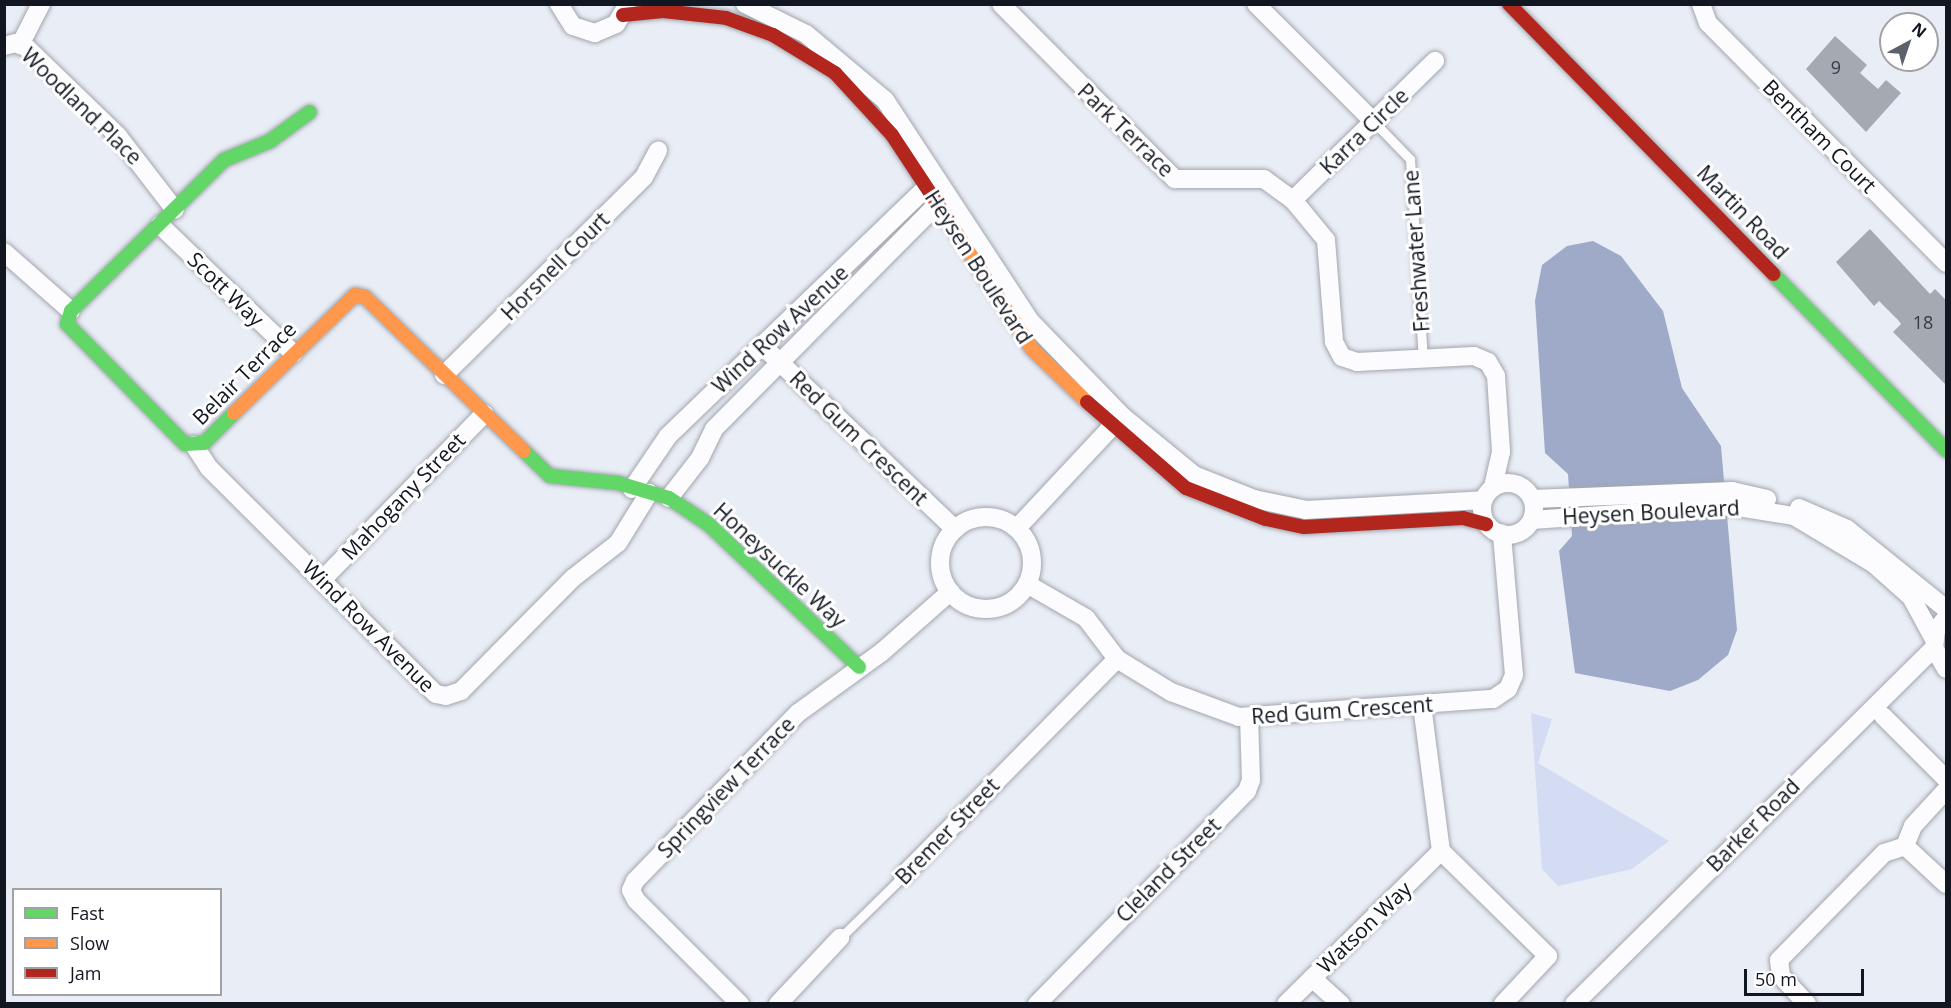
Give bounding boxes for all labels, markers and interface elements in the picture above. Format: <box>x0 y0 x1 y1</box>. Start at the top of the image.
north arrow <box>1879 12 1939 72</box>
text: N <box>1907 17 1931 42</box>
street label: Woodland Place <box>17 42 147 170</box>
house number: 9 <box>1831 56 1841 78</box>
street label: Bentham Court <box>1758 74 1882 198</box>
street label: Park Terrace <box>1073 78 1179 182</box>
street label: Karra Circle <box>1315 83 1413 179</box>
street label: Martin Road <box>1692 160 1794 264</box>
street label: Freshwater Lane <box>1398 169 1434 333</box>
street label: Heysen Boulevard <box>920 186 1038 348</box>
street label: Horsnell Court <box>496 207 614 325</box>
street label: Scott Way <box>183 247 269 331</box>
street label: Wind Row Avenue <box>707 260 853 398</box>
house number: 18 <box>1913 311 1933 333</box>
street label: Belair Terrace <box>187 316 301 430</box>
street label: Red Gum Crescent <box>785 366 933 510</box>
street label: Mahogany Street <box>336 427 470 565</box>
street label: Heysen Boulevard <box>1562 495 1740 529</box>
street label: Honeysuckle Way <box>709 497 851 633</box>
street label: Wind Row Avenue <box>298 555 440 697</box>
street label: Red Gum Crescent <box>1250 691 1434 729</box>
street label: Springview Terrace <box>652 711 800 863</box>
street label: Bremer Street <box>890 773 1004 889</box>
street label: Barker Road <box>1701 773 1805 877</box>
street label: Cleland Street <box>1111 813 1225 927</box>
street label: Watson Way <box>1312 876 1416 978</box>
legend <box>12 888 222 996</box>
text: Fast <box>70 901 104 925</box>
text: Slow <box>70 931 109 955</box>
scale bar <box>1747 957 1867 995</box>
text: Jam <box>70 961 102 985</box>
text: 50 m <box>1755 967 1797 991</box>

